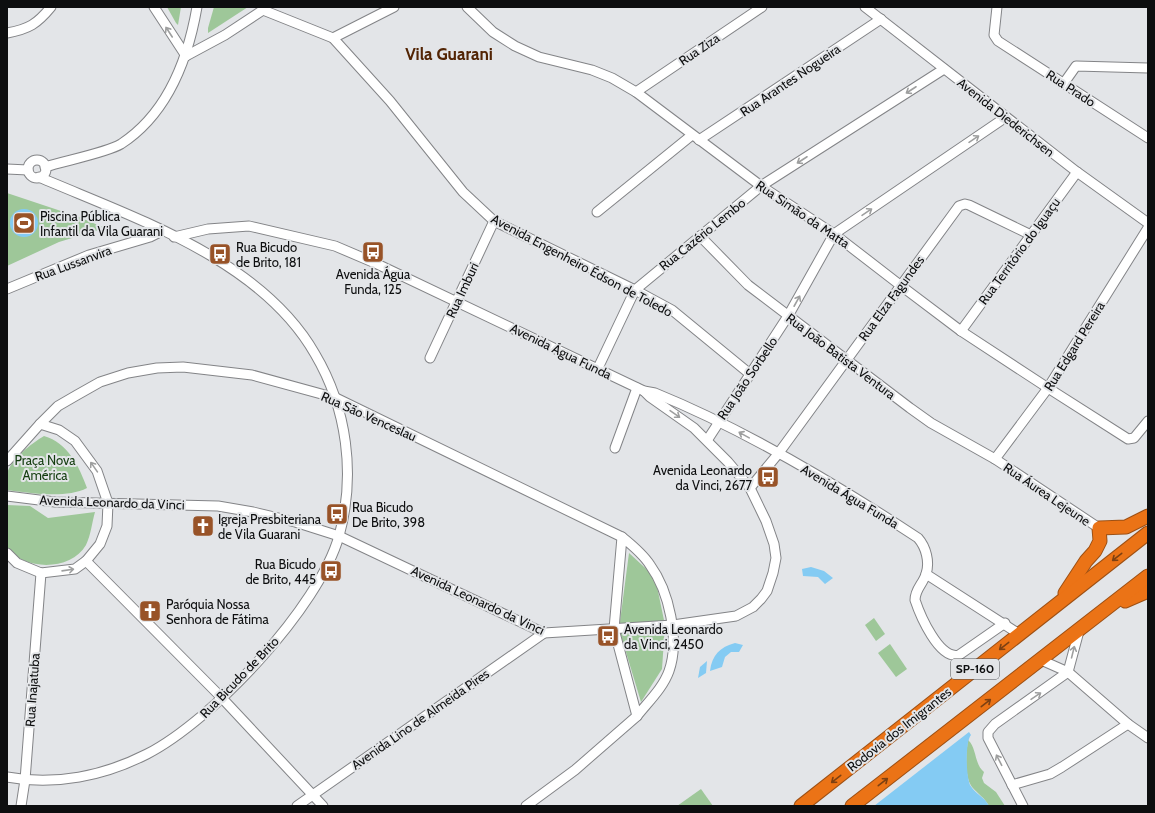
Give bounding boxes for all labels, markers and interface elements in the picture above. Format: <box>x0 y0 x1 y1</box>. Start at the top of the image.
one-way arrow <box>165 27 173 38</box>
street label: Rua Ziza <box>676 29 723 68</box>
street label: Rua Arantes Nogueira <box>737 40 844 119</box>
district label: Vila Guarani <box>405 44 493 64</box>
street label: Rua Prado <box>1043 66 1099 110</box>
street label: Avenida Diederichsen <box>954 74 1058 160</box>
one-way arrow <box>905 86 917 94</box>
one-way arrow <box>968 135 979 143</box>
one-way arrow <box>797 156 808 164</box>
street label: Rua Simão da Matta <box>753 177 854 252</box>
street label: Rua Cazério Lembo <box>656 194 748 274</box>
street label: Rua Território do Iguaçu <box>975 194 1063 308</box>
place label: Piscina Pública Infantil da Vila Guarani <box>40 208 163 239</box>
one-way arrow <box>861 208 872 216</box>
street label: Avenida Engenheiro Édson de Toledo <box>489 209 676 320</box>
sports icon: Piscina Pública Infantil da Vila Guarani <box>11 210 37 236</box>
place label: Rua Bicudo de Brito, 181 <box>236 239 301 270</box>
bus stop icon: Avenida Água Funda, 125 <box>360 239 386 265</box>
street label: Rua Lussanvira <box>32 241 114 284</box>
bus stop icon: Rua Bicudo de Brito, 181 <box>207 241 233 267</box>
street label: Rua Elza Fagundes <box>855 252 928 344</box>
street label: Rua Imburi <box>442 260 482 320</box>
place label: Avenida Água Funda, 125 <box>336 265 411 297</box>
one-way arrow <box>793 295 801 307</box>
street label: Rua Edgard Pereira <box>1040 298 1108 394</box>
street label: Rua João Batista Ventura <box>783 310 899 403</box>
street label: Avenida Água Funda <box>508 319 616 383</box>
street label: Rua João Sorbello <box>713 334 781 422</box>
street label: Rua São Venceslau <box>319 388 419 444</box>
one-way arrow <box>669 410 680 418</box>
one-way arrow <box>738 431 750 439</box>
park label: Praça Nova América <box>14 452 76 483</box>
street label: Rua Áurea Lejeune <box>1000 458 1094 530</box>
street label: Avenida Água Funda <box>798 460 903 532</box>
one-way arrow <box>90 461 98 472</box>
place label: Avenida Leonardo da Vinci, 2677 <box>653 462 752 493</box>
bus stop icon: Avenida Leonardo da Vinci, 2677 <box>755 464 781 490</box>
street label: Avenida Leonardo da Vinci <box>39 491 185 513</box>
place label: Rua Bicudo De Brito, 398 <box>352 499 425 530</box>
bus stop icon: Rua Bicudo De Brito, 398 <box>324 501 350 527</box>
place label: Igreja Presbiteriana de Vila Guarani <box>218 511 322 542</box>
church icon: Igreja Presbiteriana de Vila Guarani <box>190 513 216 539</box>
one-way arrow <box>1112 553 1123 562</box>
place label: Rua Bicudo de Brito, 445 <box>245 556 316 587</box>
bus stop icon: Rua Bicudo de Brito, 445 <box>318 558 344 584</box>
street label: Avenida Leonardo da Vinci <box>409 562 547 638</box>
one-way arrow <box>61 566 74 574</box>
place label: Paróquia Nossa Senhora de Fátima <box>166 596 269 627</box>
church icon: Paróquia Nossa Senhora de Fátima <box>137 598 163 624</box>
place label: Avenida Leonardo da Vinci, 2450 <box>624 621 723 652</box>
bus stop icon: Avenida Leonardo da Vinci, 2450 <box>595 623 621 649</box>
street label: Rua Bicudo de Brito <box>196 633 282 721</box>
one-way arrow <box>999 642 1010 651</box>
one-way arrow <box>1070 646 1078 659</box>
street label: Rua Inajatuba <box>21 652 44 727</box>
road number: SP-160 <box>951 659 999 679</box>
street label: Avenida Lino de Almeida Pires <box>348 665 492 773</box>
street label: Rodovia dos Imigrantes <box>844 683 955 775</box>
one-way arrow <box>1030 691 1042 699</box>
one-way arrow <box>980 699 991 707</box>
one-way arrow <box>994 754 1002 766</box>
one-way arrow <box>830 774 841 783</box>
one-way arrow <box>877 778 888 786</box>

